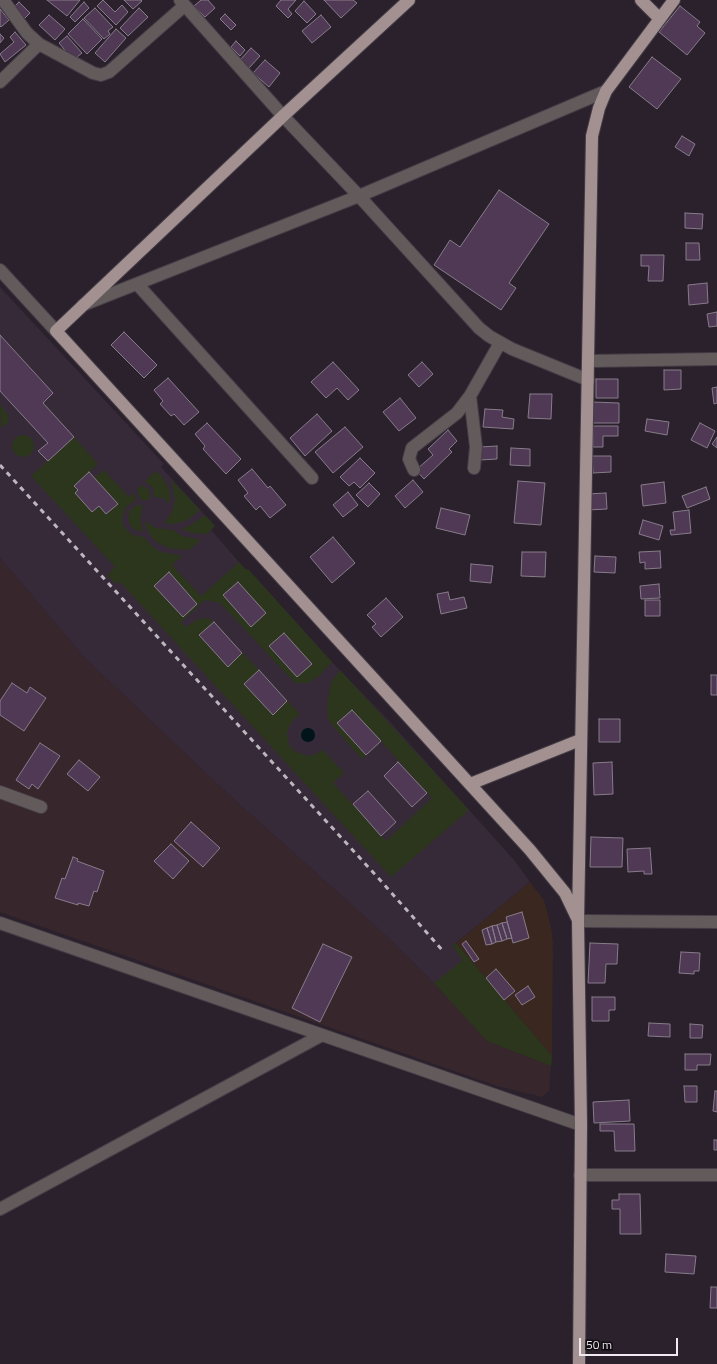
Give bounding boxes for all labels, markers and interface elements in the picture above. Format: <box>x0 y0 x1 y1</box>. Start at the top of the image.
scale bar <box>581 1330 680 1356</box>
text: 50 m <box>586 1335 612 1354</box>

